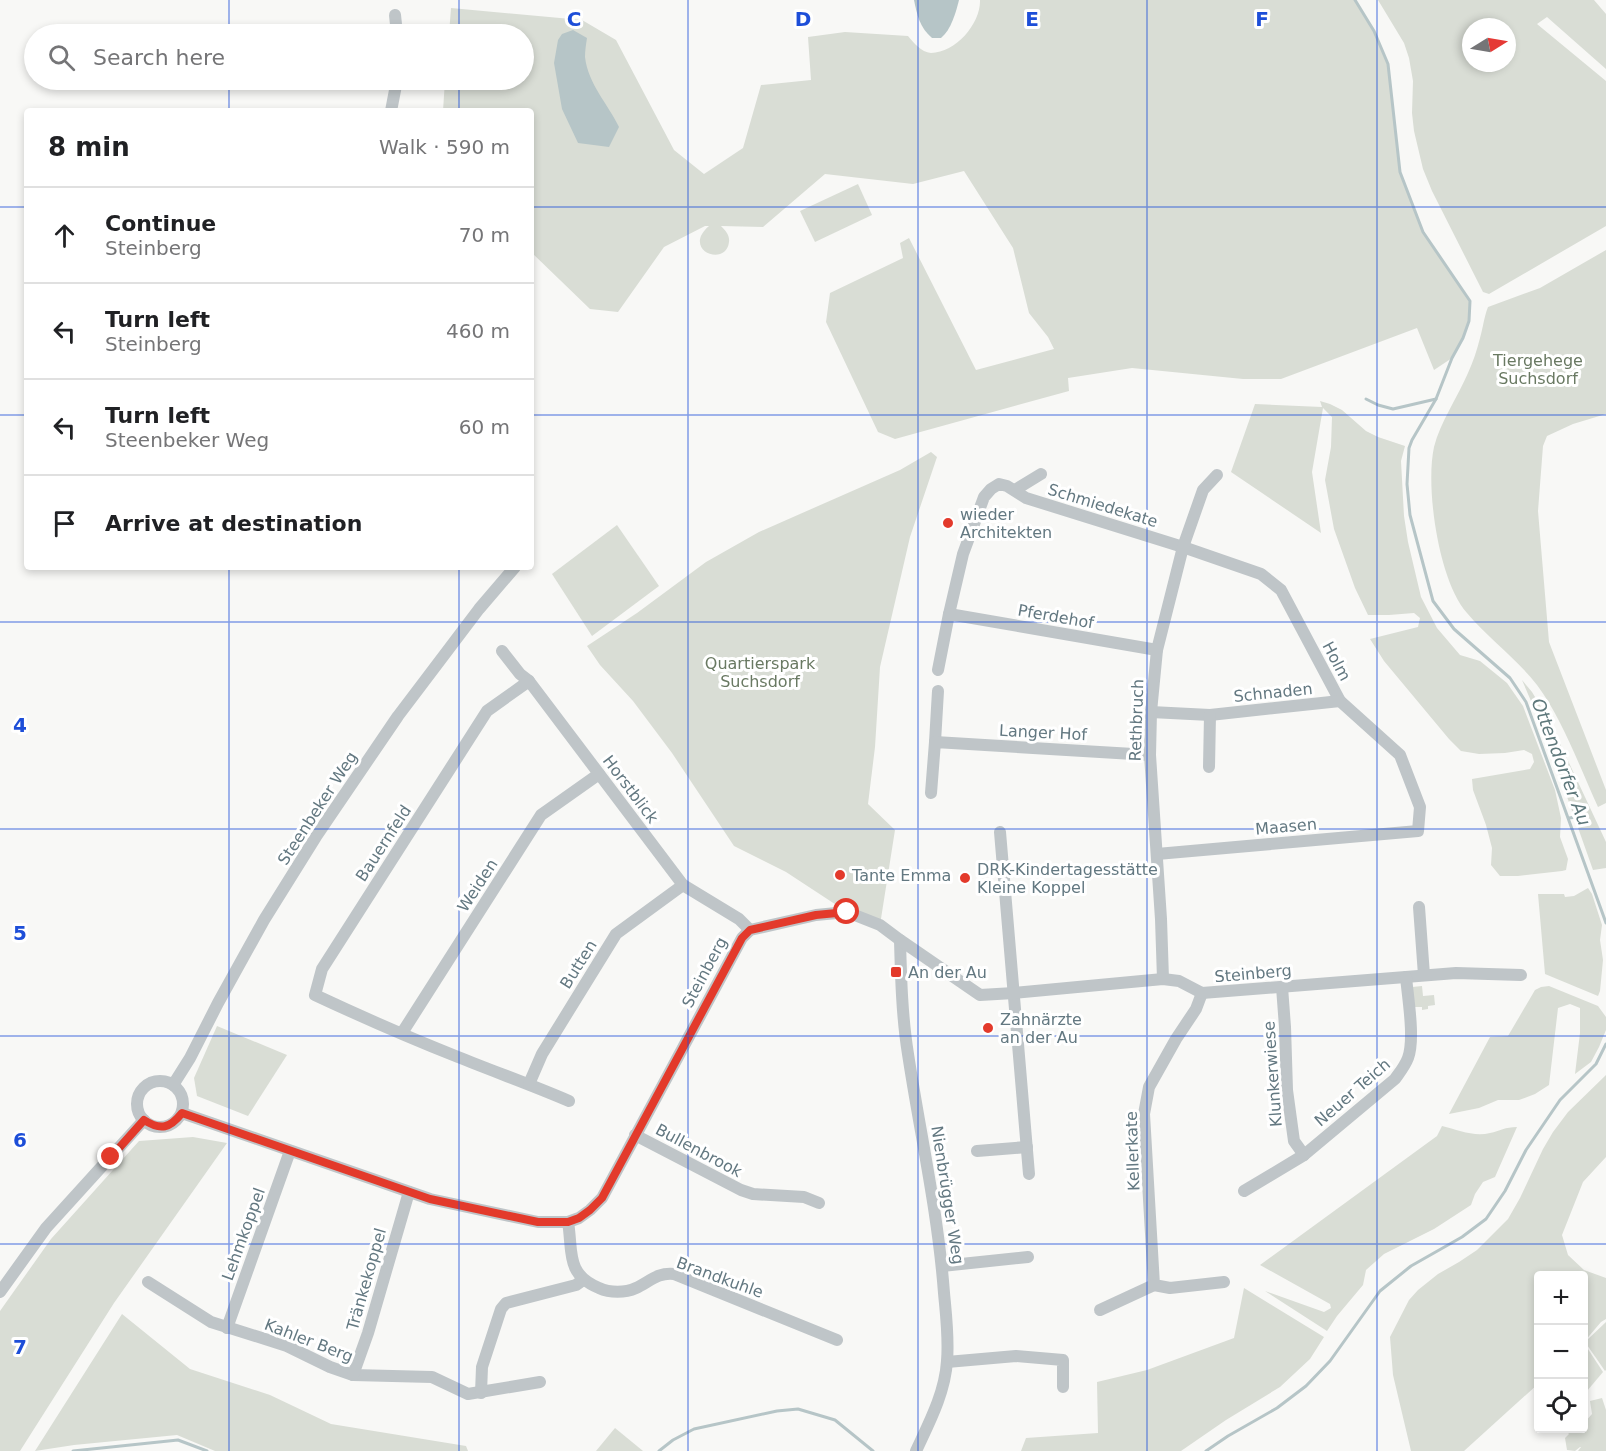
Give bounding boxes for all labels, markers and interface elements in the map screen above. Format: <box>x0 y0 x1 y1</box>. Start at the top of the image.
text: C <box>567 7 581 31</box>
text: D <box>795 7 811 31</box>
text: E <box>1025 7 1039 31</box>
text: F <box>1255 7 1269 31</box>
north arrow <box>1462 18 1516 72</box>
search box <box>24 24 534 90</box>
icon: search <box>45 41 78 74</box>
text: Search here <box>93 45 225 70</box>
text: 8 min <box>48 132 130 162</box>
text: Walk · 590 m <box>379 135 510 159</box>
text: Continue <box>105 211 216 236</box>
icon: ahead <box>48 219 81 252</box>
text: 70 m <box>459 223 510 247</box>
text: Steinberg <box>105 236 202 260</box>
text: Turn left <box>105 307 210 332</box>
icon: left <box>48 315 81 348</box>
text: 460 m <box>446 319 510 343</box>
text: Steinberg <box>105 332 202 356</box>
park label: Tiergehege Suchsdorf <box>1492 351 1583 388</box>
text: Turn left <box>105 403 210 428</box>
icon: left <box>48 411 81 444</box>
text: 60 m <box>459 415 510 439</box>
text: Steenbeker Weg <box>105 428 269 452</box>
street label: Schmiedekate <box>1046 480 1160 531</box>
place label: wieder Architekten <box>960 505 1052 542</box>
icon: arrive <box>48 507 81 540</box>
text: Arrive at destination <box>105 511 362 536</box>
marker: wieder Architekten <box>941 516 955 530</box>
street label: Pferdehof <box>1016 600 1096 633</box>
street label: Holm <box>1318 638 1355 684</box>
park label: Quartierspark Suchsdorf <box>705 654 816 691</box>
street label: Rethbruch <box>1126 678 1147 762</box>
street label: Schnaden <box>1233 679 1313 706</box>
water label: Ottendorfer Au <box>1527 695 1595 829</box>
text: 4 <box>13 713 27 737</box>
street label: Langer Hof <box>999 721 1088 744</box>
street label: Steenbeker Weg <box>274 748 361 869</box>
street label: Horstblick <box>599 752 663 828</box>
street label: Bauernfeld <box>352 801 415 885</box>
street label: Maasen <box>1254 814 1318 839</box>
street label: Weiden <box>453 855 502 915</box>
place label: DRK-Kindertagesstätte Kleine Koppel <box>977 860 1158 897</box>
place label: Tante Emma <box>851 866 951 885</box>
marker: Tante Emma <box>833 868 847 882</box>
marker: DRK-Kindertagesstätte Kleine Koppel <box>958 871 972 885</box>
route start <box>833 898 859 924</box>
text: 5 <box>13 921 27 945</box>
street label: Steinberg <box>678 934 731 1011</box>
street label: Butten <box>556 936 601 992</box>
street label: Steinberg <box>1214 961 1292 986</box>
place label: An der Au <box>908 963 987 982</box>
marker: An der Au <box>889 965 903 979</box>
place label: Zahnärzte an der Au <box>1000 1010 1082 1047</box>
street label: Klunkerwiese <box>1259 1020 1286 1127</box>
marker: Zahnärzte an der Au <box>981 1021 995 1035</box>
street label: Neuer Teich <box>1311 1054 1394 1130</box>
street label: Kellerkate <box>1122 1111 1143 1191</box>
street label: Bullenbrook <box>652 1120 746 1182</box>
street label: Nienbrügger Weg <box>927 1124 968 1266</box>
text: 6 <box>13 1128 27 1152</box>
route end <box>97 1143 123 1169</box>
street label: Lehmkoppel <box>218 1185 269 1283</box>
street label: Tränkekoppel <box>343 1226 390 1333</box>
street label: Brandkuhle <box>674 1253 766 1302</box>
map controls <box>1534 1271 1588 1433</box>
button: + <box>1534 1271 1588 1325</box>
street label: Kahler Berg <box>262 1315 356 1366</box>
button: − <box>1534 1325 1588 1379</box>
text: 7 <box>13 1335 27 1359</box>
button: locate <box>1534 1379 1588 1433</box>

